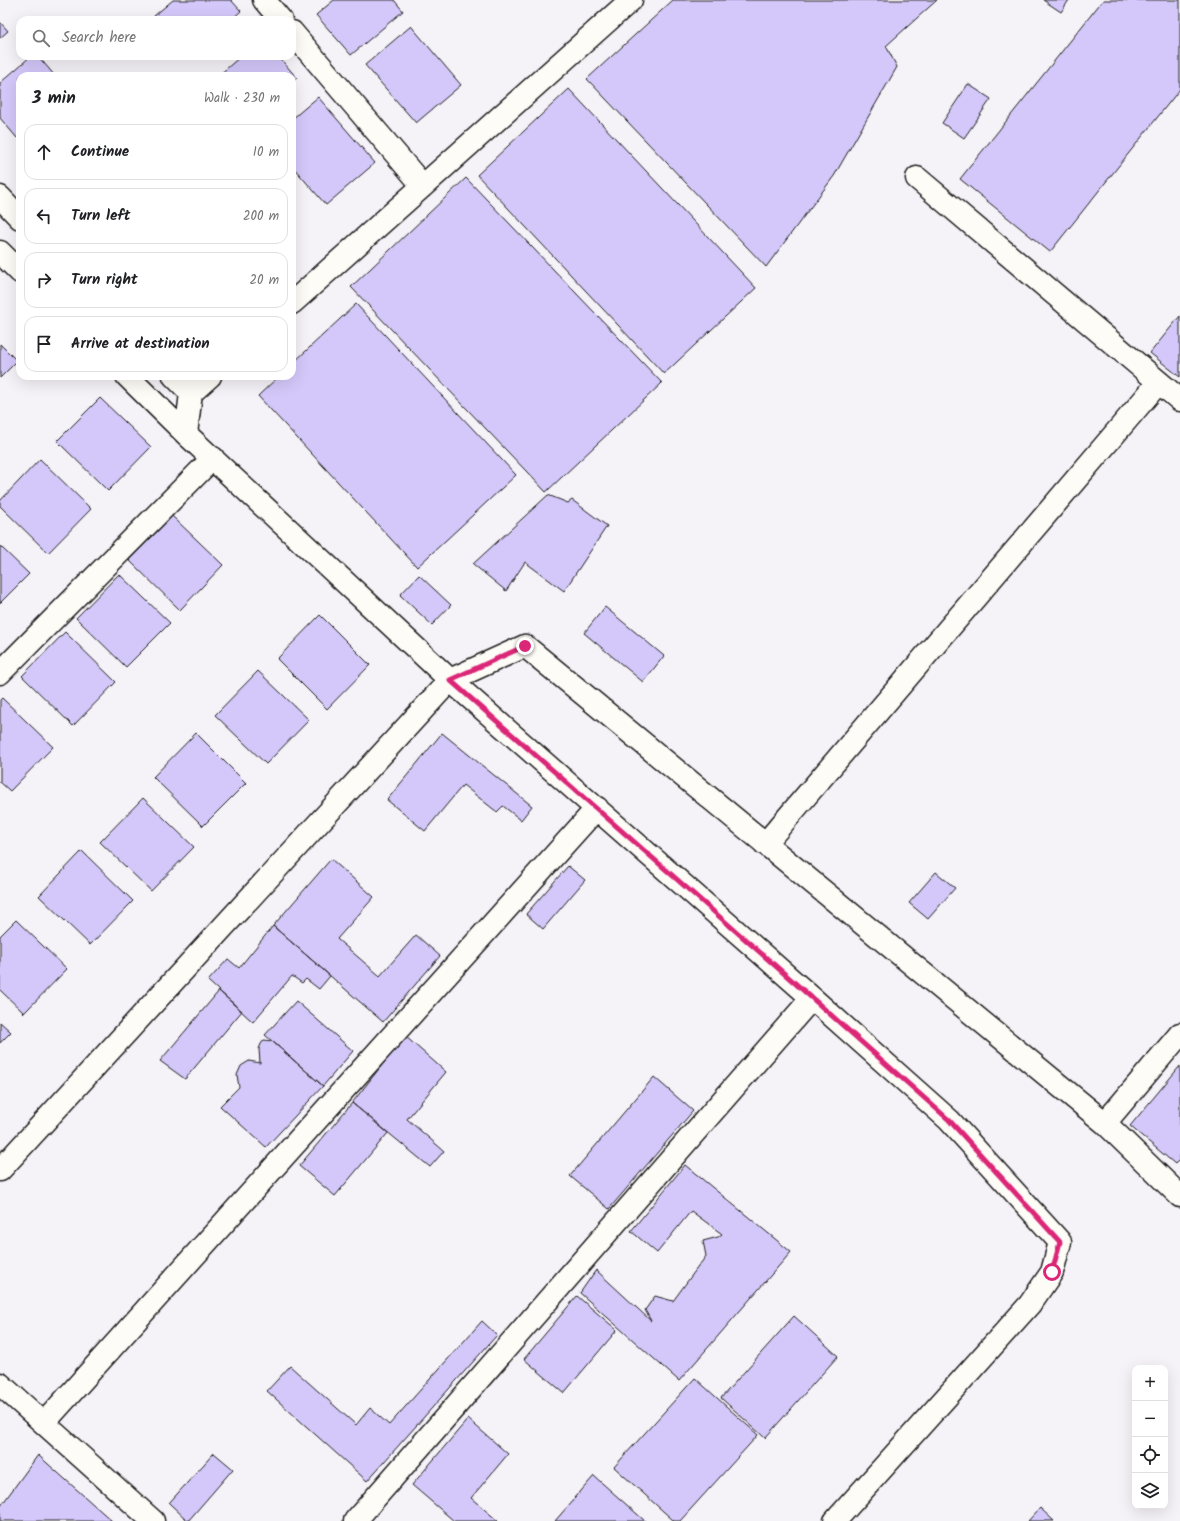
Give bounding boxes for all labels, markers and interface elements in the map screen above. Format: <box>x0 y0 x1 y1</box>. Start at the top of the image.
search box <box>16 16 296 60</box>
text: Search here <box>62 26 136 50</box>
icon: search <box>30 27 52 49</box>
text: 3 min <box>32 85 76 112</box>
text: Walk · 230 m <box>204 88 280 109</box>
text: Continue <box>71 140 129 164</box>
icon: ahead <box>33 141 55 163</box>
text: 10 m <box>253 142 279 163</box>
text: Turn left <box>71 204 131 228</box>
icon: left <box>33 205 55 227</box>
text: 200 m <box>243 206 279 227</box>
text: Turn right <box>71 268 138 292</box>
icon: right <box>33 269 55 291</box>
text: 20 m <box>249 270 279 291</box>
text: Arrive at destination <box>71 332 210 356</box>
icon: arrive <box>33 333 55 355</box>
route end <box>516 637 534 655</box>
route start <box>1043 1263 1061 1281</box>
map controls <box>1132 1365 1168 1509</box>
button: + <box>1132 1365 1168 1401</box>
button: − <box>1132 1401 1168 1437</box>
button: locate <box>1132 1437 1168 1473</box>
button: layers <box>1132 1473 1168 1509</box>

